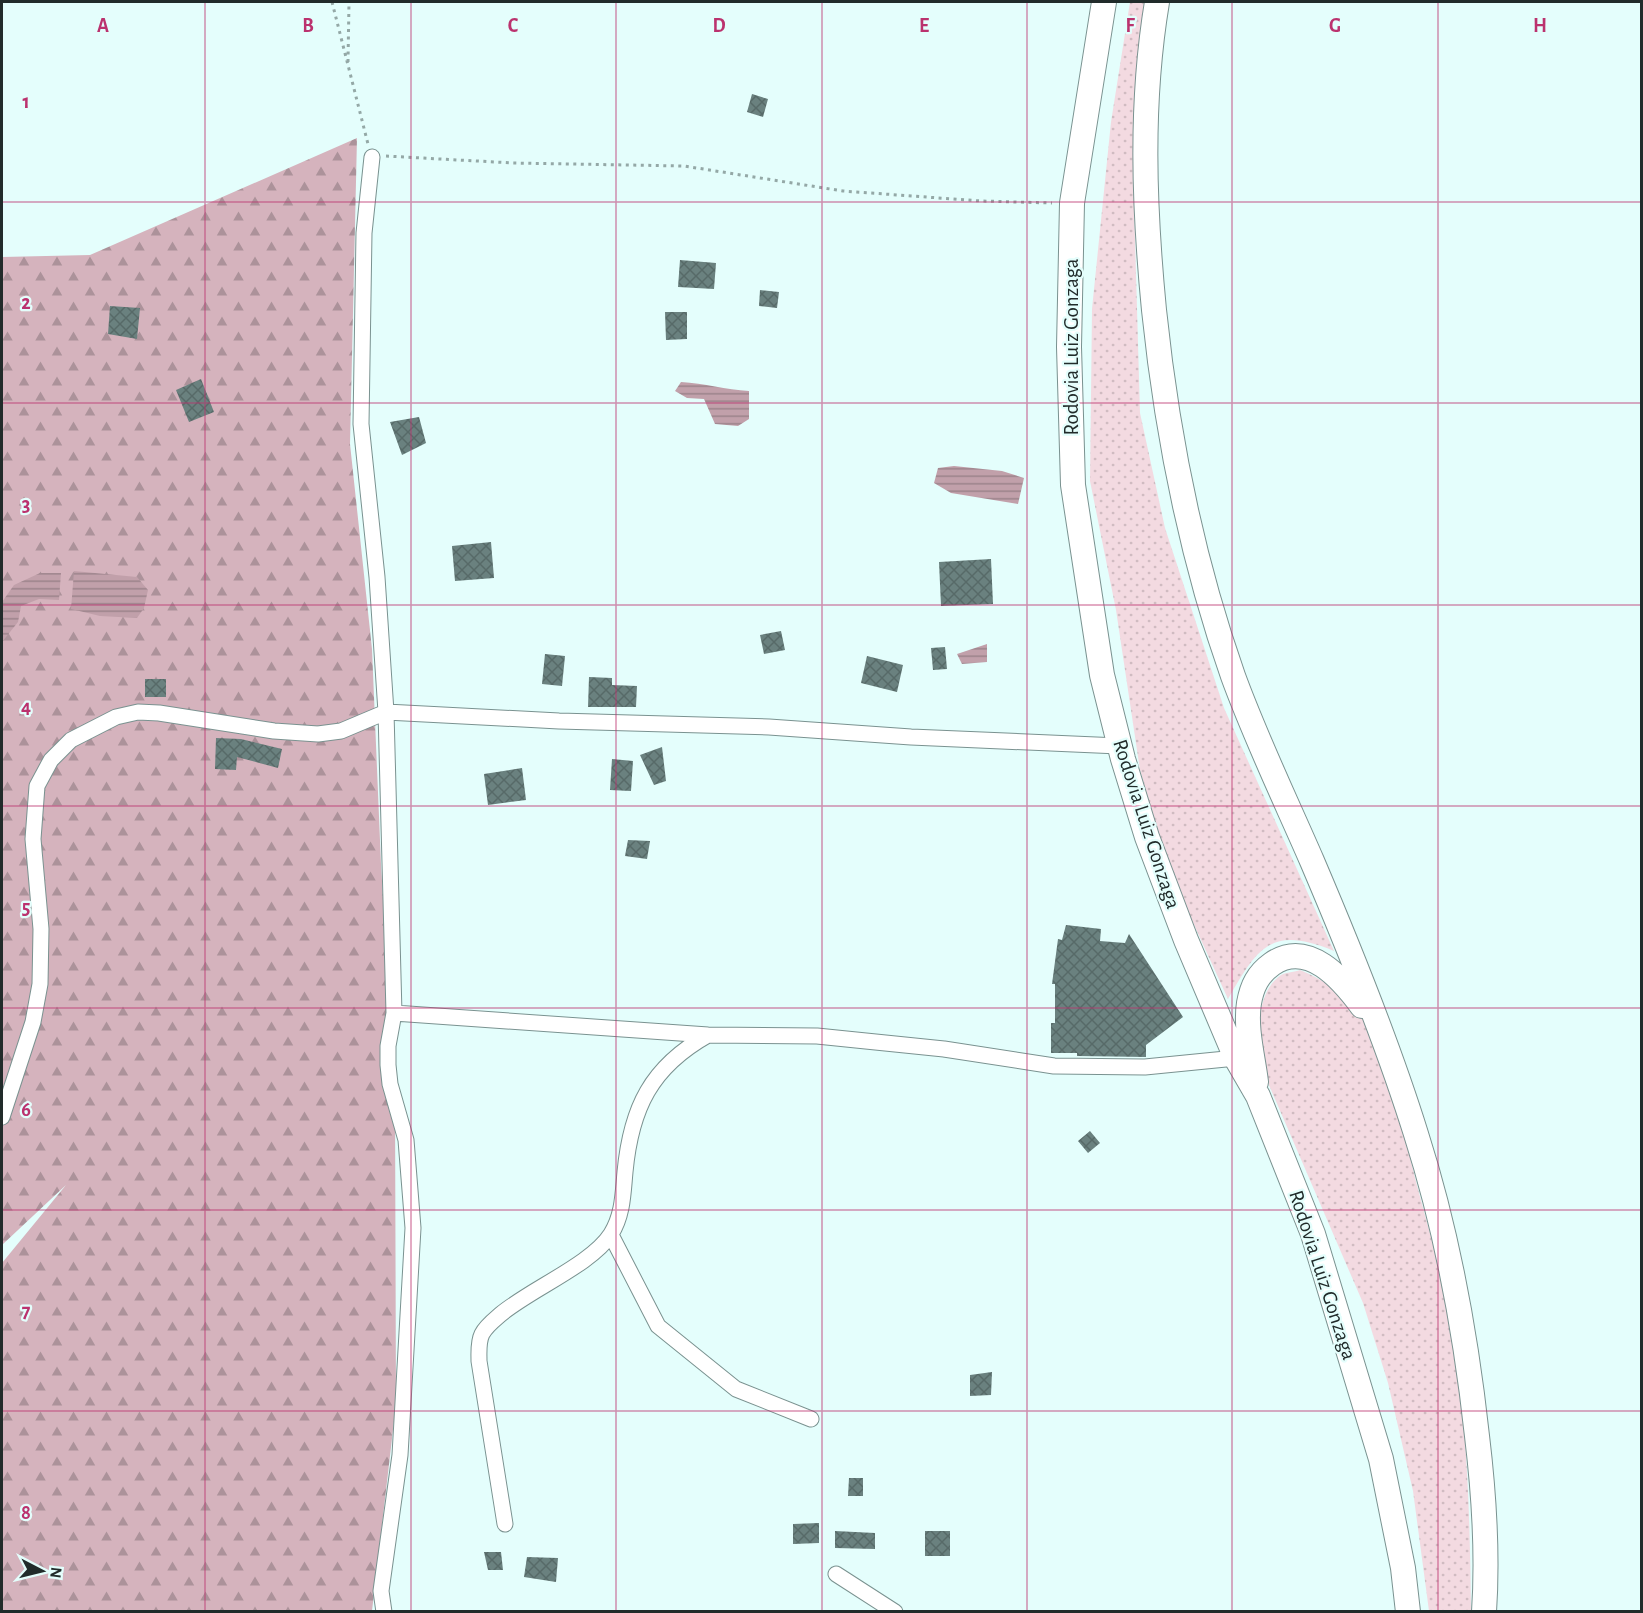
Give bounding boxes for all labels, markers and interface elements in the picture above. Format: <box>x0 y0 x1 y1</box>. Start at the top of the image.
text: A <box>97 16 109 36</box>
text: B <box>302 16 314 36</box>
text: C <box>508 16 519 36</box>
text: D <box>712 16 726 36</box>
text: E <box>919 16 929 36</box>
text: F <box>1125 16 1135 36</box>
text: G <box>1329 16 1341 36</box>
text: H <box>1533 16 1547 36</box>
text: 1 <box>22 92 30 112</box>
street label: Rodovia Luiz Gonzaga <box>1061 258 1082 436</box>
text: 2 <box>21 293 31 313</box>
text: 3 <box>22 495 30 515</box>
text: 4 <box>21 697 31 717</box>
street label: Rodovia Luiz Gonzaga <box>1109 737 1184 912</box>
text: 5 <box>22 898 30 918</box>
text: 6 <box>21 1100 31 1120</box>
street label: Rodovia Luiz Gonzaga <box>1285 1188 1360 1363</box>
text: 7 <box>22 1301 31 1321</box>
text: 8 <box>21 1503 31 1523</box>
north arrow <box>12 1541 72 1601</box>
text: N <box>47 1566 65 1579</box>

